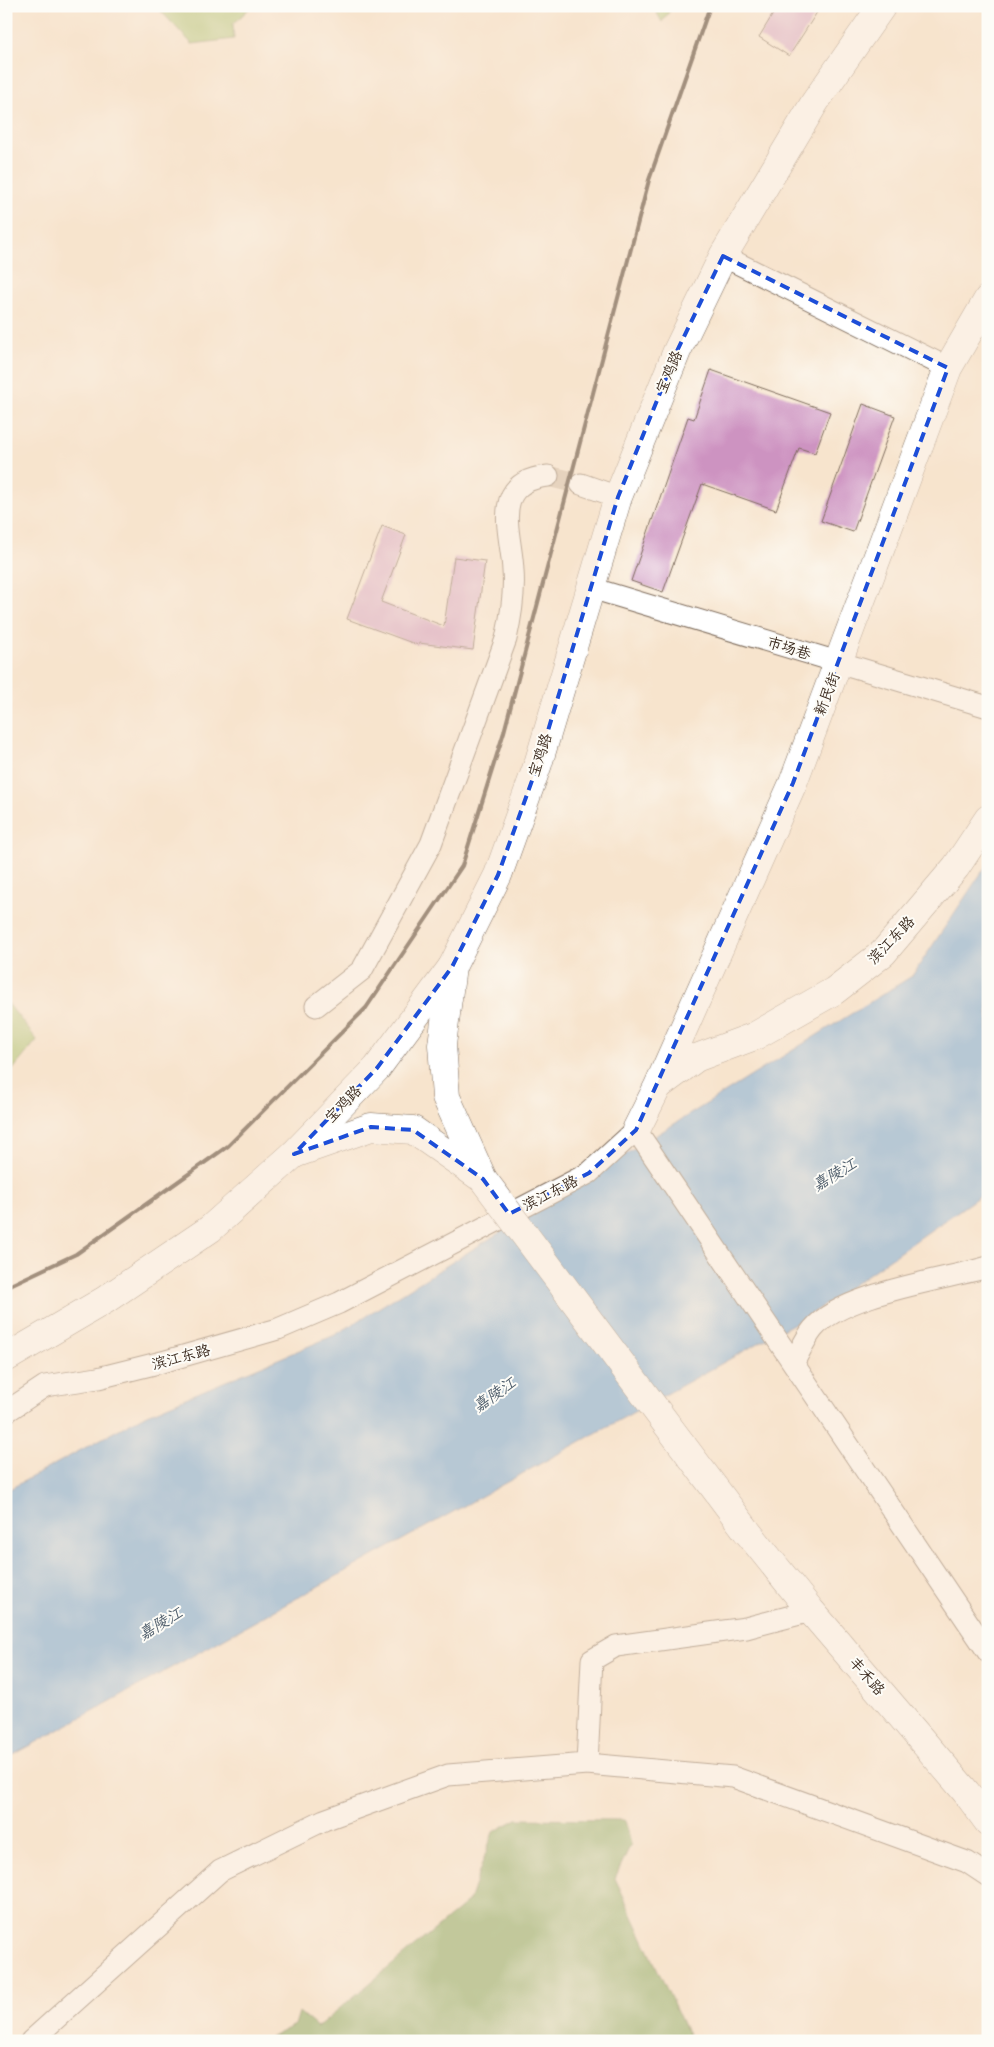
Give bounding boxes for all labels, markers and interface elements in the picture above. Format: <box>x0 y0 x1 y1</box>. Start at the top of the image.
street label: 宝鸡路 <box>652 348 686 396</box>
street label: 市场巷 <box>765 633 813 663</box>
street label: 新民街 <box>811 670 843 718</box>
street label: 宝鸡路 <box>524 731 556 779</box>
street label: 滨江东路 <box>864 912 918 968</box>
street label: 宝鸡路 <box>321 1082 365 1126</box>
water label: 嘉陵江 <box>809 1153 861 1195</box>
street label: 滨江东路 <box>519 1171 581 1215</box>
street label: 滨江东路 <box>150 1341 212 1373</box>
water label: 嘉陵江 <box>469 1372 520 1416</box>
water label: 嘉陵江 <box>135 1602 187 1644</box>
street label: 丰禾路 <box>845 1653 889 1699</box>

